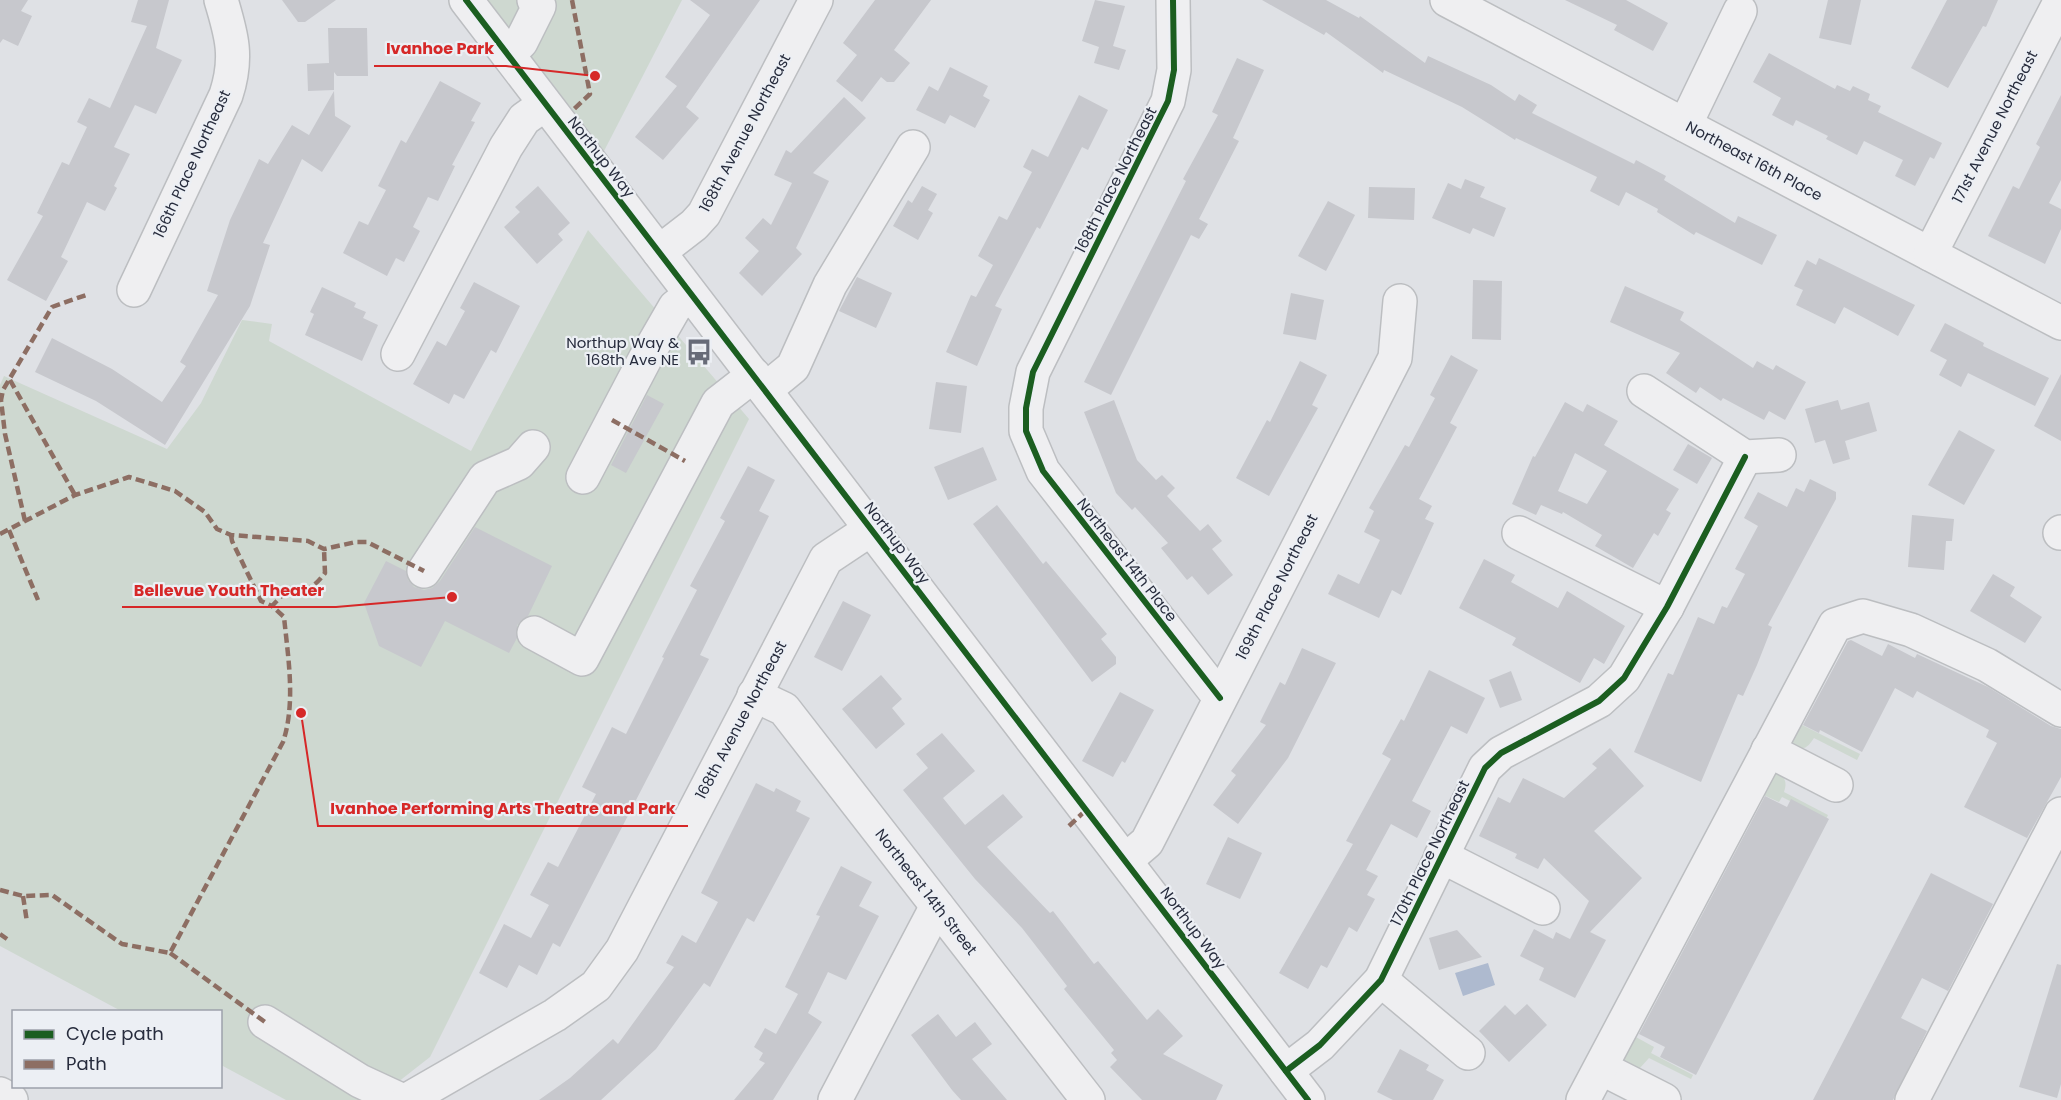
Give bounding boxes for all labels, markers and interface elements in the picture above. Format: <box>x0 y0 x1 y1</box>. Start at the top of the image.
callout: Ivanhoe Park <box>374 32 506 66</box>
text: Ivanhoe Park <box>386 37 494 60</box>
street label: 171st Avenue Northeast <box>1947 47 2042 207</box>
street label: 168th Avenue Northeast <box>694 50 795 216</box>
street label: 166th Place Northeast <box>148 86 235 241</box>
street label: 168th Place Northeast <box>1070 103 1162 256</box>
street label: Northup Way <box>563 112 640 202</box>
street label: Northeast 16th Place <box>1682 116 1826 205</box>
place label: Northup Way & 168th Ave NE <box>566 332 679 370</box>
bus stop icon: Northup Way & 168th Ave NE <box>684 337 714 367</box>
street label: Northeast 14th Place <box>1072 493 1182 626</box>
street label: Northup Way <box>860 497 936 588</box>
street label: 169th Place Northeast <box>1231 510 1323 663</box>
callout: Bellevue Youth Theater <box>122 573 336 607</box>
text: Bellevue Youth Theater <box>134 579 324 602</box>
street label: 168th Avenue Northeast <box>690 637 791 803</box>
street label: 170th Place Northeast <box>1385 776 1474 929</box>
callout: Ivanhoe Performing Arts Theatre and Park <box>318 792 688 826</box>
text: Ivanhoe Performing Arts Theatre and Park <box>330 797 676 820</box>
street label: Northeast 14th Street <box>870 824 982 959</box>
street label: Northup Way <box>1156 882 1232 973</box>
legend <box>12 1010 222 1088</box>
text: Cycle path <box>66 1021 164 1046</box>
text: Path <box>66 1051 107 1076</box>

